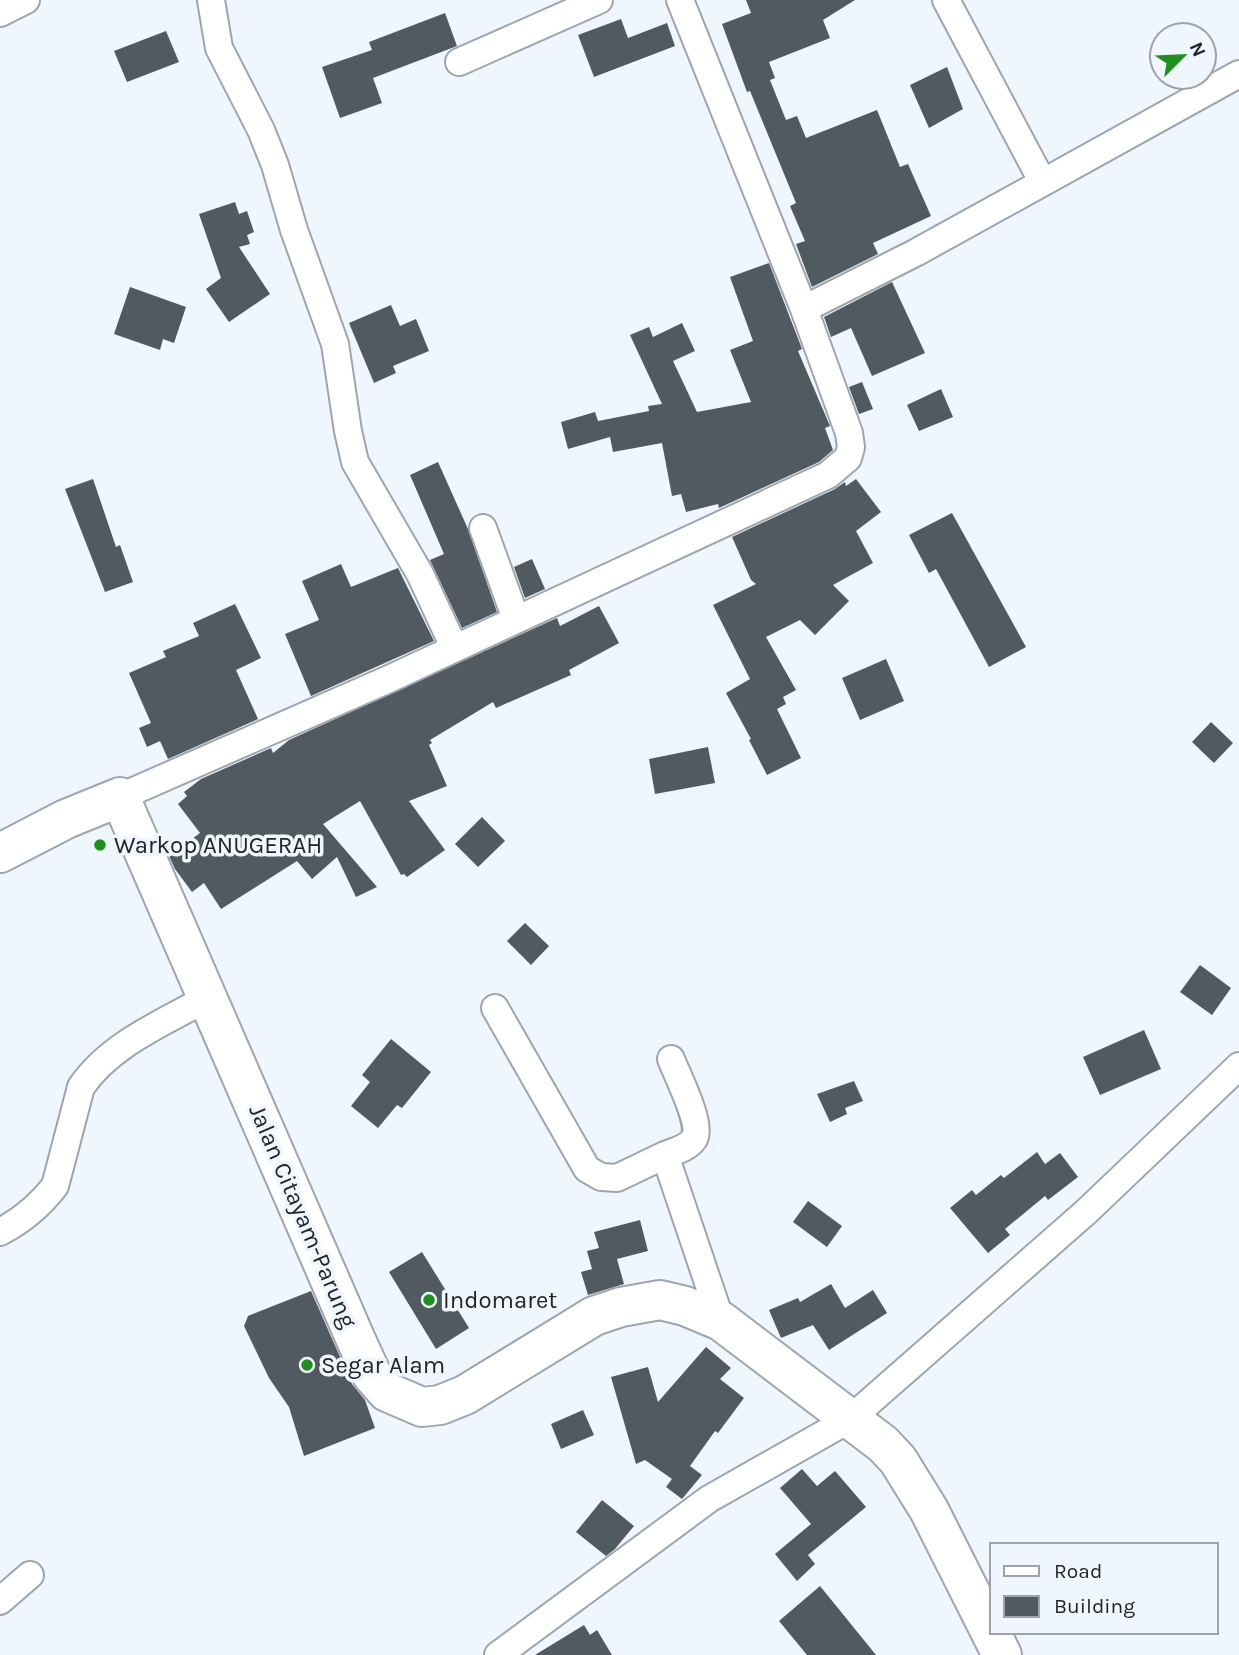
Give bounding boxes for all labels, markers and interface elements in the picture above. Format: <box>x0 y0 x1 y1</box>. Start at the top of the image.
north arrow <box>1148 21 1218 91</box>
text: N <box>1185 39 1210 60</box>
place label: Warkop ANUGERAH <box>114 831 322 859</box>
marker: Warkop ANUGERAH <box>92 837 108 853</box>
street label: Jalan Citayam-Parung <box>243 1100 363 1332</box>
place label: Indomaret <box>443 1286 557 1314</box>
marker: Indomaret <box>421 1292 437 1308</box>
place label: Segar Alam <box>321 1351 445 1379</box>
marker: Segar Alam <box>299 1357 315 1373</box>
legend <box>990 1543 1218 1634</box>
text: Road <box>1054 1559 1102 1583</box>
text: Building <box>1054 1594 1135 1618</box>

